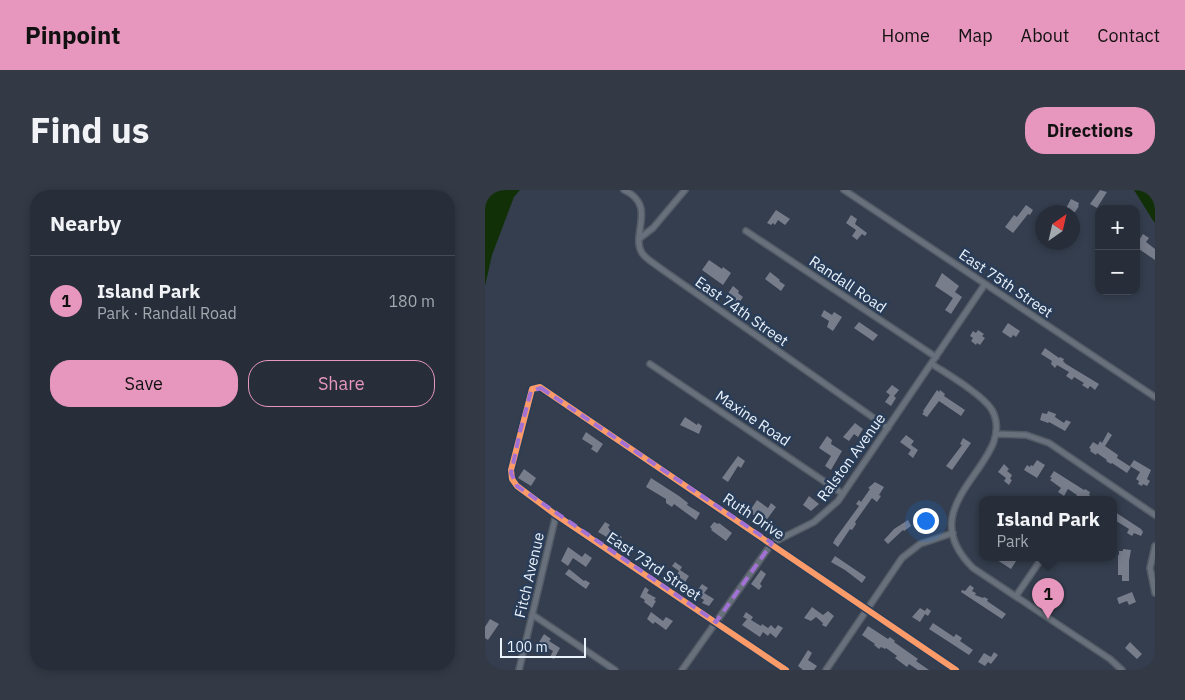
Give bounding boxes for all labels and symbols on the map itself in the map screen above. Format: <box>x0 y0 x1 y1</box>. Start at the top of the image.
north arrow <box>1035 205 1080 250</box>
street label: East 75th Street <box>955 245 1057 321</box>
street label: Randall Road <box>806 251 890 317</box>
street label: East 74th Street <box>692 272 792 350</box>
street label: Maxine Road <box>712 386 794 450</box>
street label: Ralston Avenue <box>813 409 889 505</box>
street label: Ruth Drive <box>720 488 788 544</box>
your location <box>913 508 939 534</box>
street label: East 73rd Street <box>603 527 705 605</box>
street label: Fitch Avenue <box>510 530 548 620</box>
pin: 1 <box>1032 578 1064 619</box>
scale bar <box>500 635 586 658</box>

